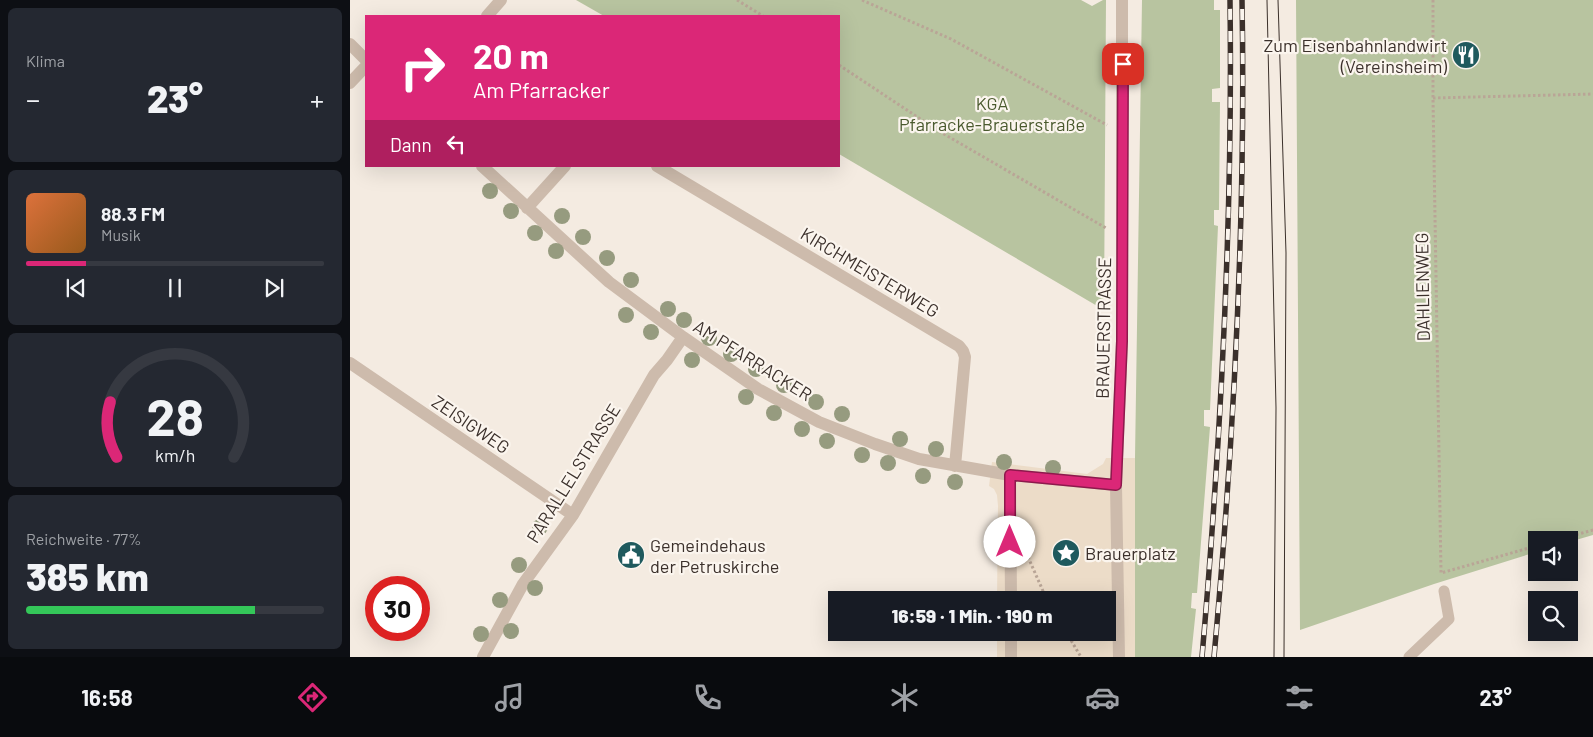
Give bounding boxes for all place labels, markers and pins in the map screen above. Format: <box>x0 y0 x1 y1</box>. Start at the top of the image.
place label: Zum Eisenbahnlandwirt (Vereinsheim) <box>1263 34 1447 77</box>
restaurant icon: Zum Eisenbahnlandwirt (Vereinsheim) <box>1451 40 1481 70</box>
pin <box>1102 43 1144 85</box>
place label: Gemeindehaus der Petruskirche <box>650 534 779 577</box>
place icon: Brauerplatz <box>1051 538 1081 568</box>
public building icon: Gemeindehaus der Petruskirche <box>616 540 646 570</box>
place label: Brauerplatz <box>1085 542 1176 564</box>

